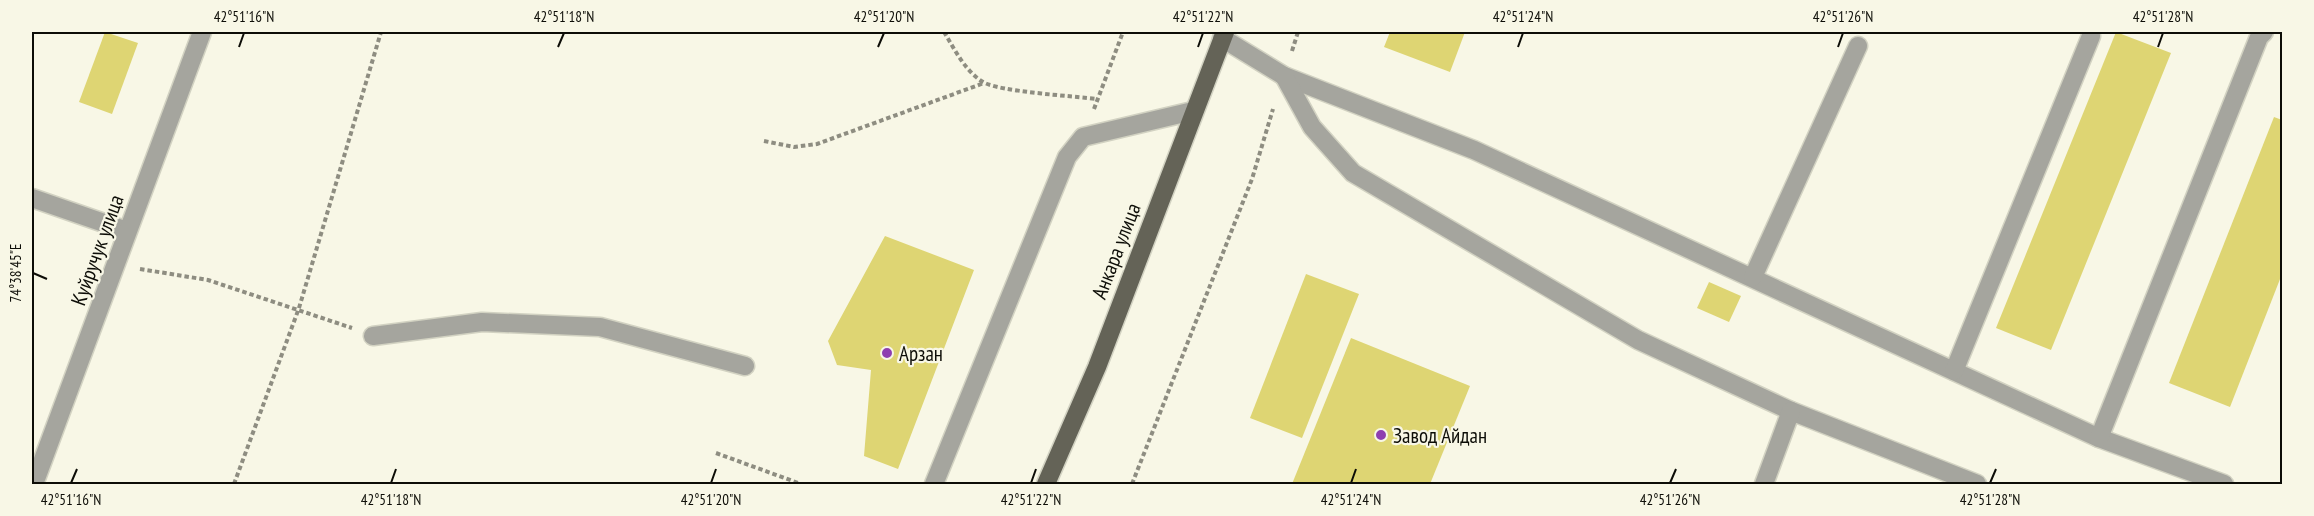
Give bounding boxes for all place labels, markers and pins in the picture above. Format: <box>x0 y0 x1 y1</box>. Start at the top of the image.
place label: Арзан <box>899 340 943 367</box>
marker: Арзан <box>880 346 894 360</box>
place label: Завод Айдан <box>1393 422 1487 449</box>
marker: Завод Айдан <box>1374 428 1388 442</box>

